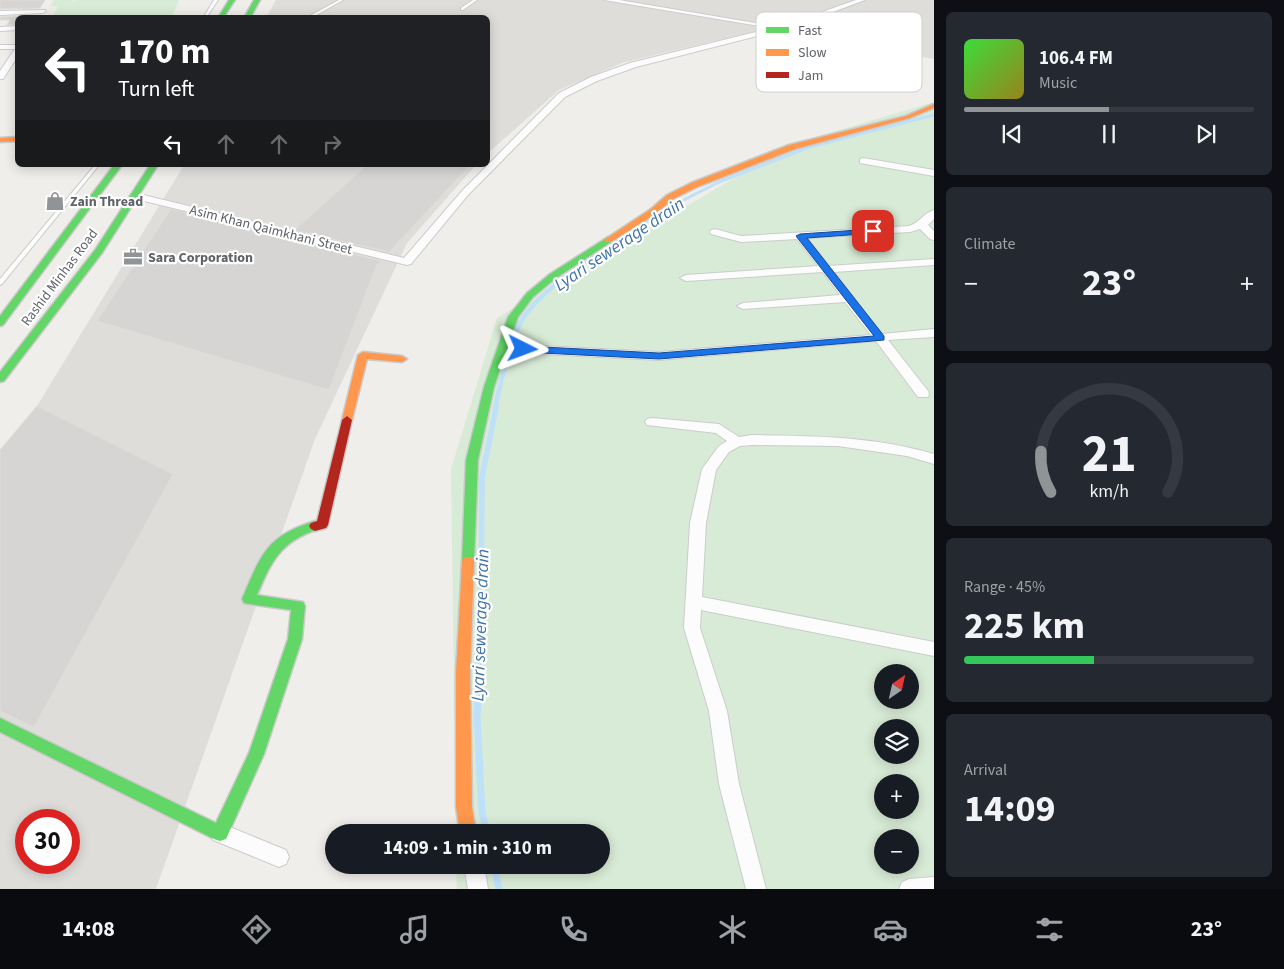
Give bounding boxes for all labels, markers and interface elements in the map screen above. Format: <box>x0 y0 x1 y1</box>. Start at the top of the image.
legend <box>756 12 922 92</box>
text: Fast <box>798 21 822 41</box>
text: 170 m <box>118 27 210 77</box>
icon: left <box>35 35 100 100</box>
text: Slow <box>798 43 827 63</box>
text: 106.4 FM <box>1039 45 1113 72</box>
text: Jam <box>798 66 823 86</box>
text: Music <box>1039 72 1077 94</box>
text: Turn left <box>118 73 194 105</box>
icon: previous <box>998 120 1026 148</box>
icon: pause <box>1095 120 1123 148</box>
icon: next <box>1192 120 1220 148</box>
icon: left <box>159 130 187 158</box>
icon: ahead <box>212 130 240 158</box>
icon: ahead <box>265 130 293 158</box>
icon: right <box>318 130 346 158</box>
shop icon: Zain Thread <box>44 190 66 212</box>
water label: Lyari sewerage drain <box>549 191 689 297</box>
place label: Zain Thread <box>70 192 143 212</box>
street label: Asim Khan Qaimkhani Street <box>187 200 354 260</box>
pin <box>852 210 894 252</box>
icon: arrive <box>859 217 887 245</box>
street label: Rashid Minhas Road <box>17 225 103 330</box>
text: Climate <box>964 233 1015 255</box>
office icon: Sara Corporation <box>122 246 144 268</box>
place label: Sara Corporation <box>148 248 253 268</box>
text: 23° <box>1082 256 1136 310</box>
text: − <box>964 264 978 304</box>
text: + <box>1240 264 1254 304</box>
position arrow <box>496 322 548 374</box>
text: 21 <box>1082 418 1136 492</box>
text: km/h <box>1089 479 1129 504</box>
water label: Lyari sewerage drain <box>465 548 496 702</box>
text: Range · 45% <box>964 576 1045 598</box>
text: 225 km <box>964 599 1085 653</box>
north arrow <box>874 664 919 709</box>
map controls <box>874 664 919 874</box>
button: layers <box>874 719 919 764</box>
text: Arrival <box>964 759 1007 781</box>
button: + <box>874 774 919 819</box>
text: 14:09 <box>964 782 1056 836</box>
speed limit sign: 30 <box>15 809 80 874</box>
button: − <box>874 829 919 874</box>
text: 14:09 · 1 min · 310 m <box>383 835 552 862</box>
icon: directions <box>239 912 274 947</box>
icon: music <box>397 912 432 947</box>
icon: phone <box>556 912 591 947</box>
icon: climate <box>715 912 750 947</box>
icon: car <box>873 912 908 947</box>
icon: filters <box>1032 912 1067 947</box>
text: 14:08 <box>62 913 115 945</box>
text: 23° <box>1191 913 1222 945</box>

